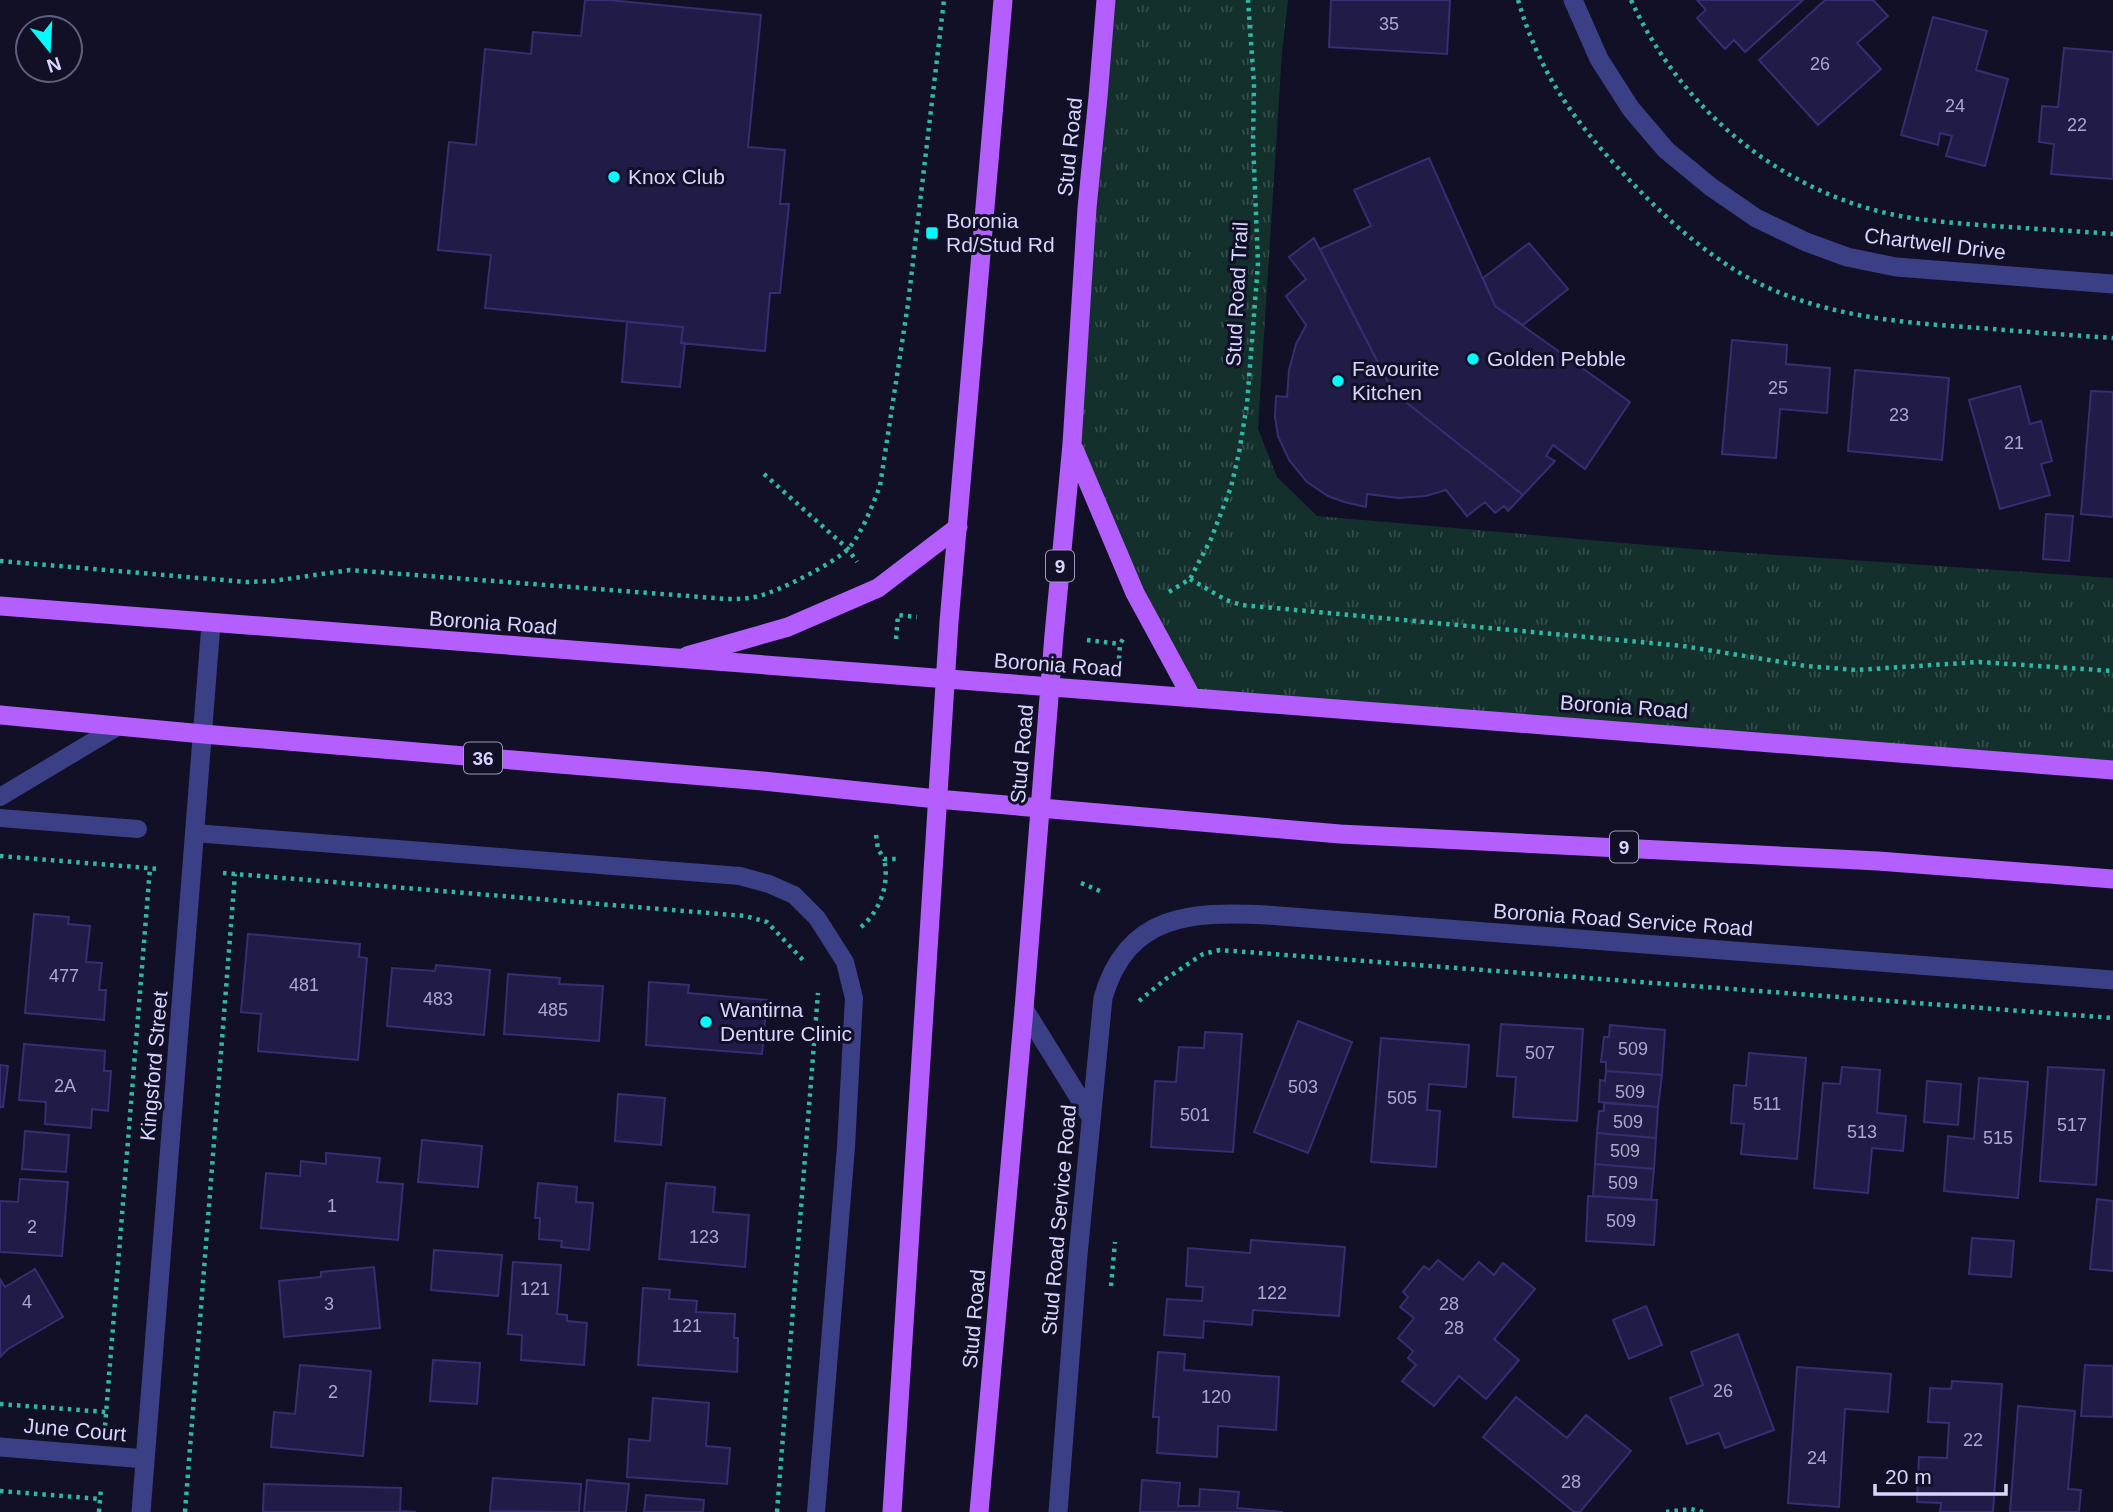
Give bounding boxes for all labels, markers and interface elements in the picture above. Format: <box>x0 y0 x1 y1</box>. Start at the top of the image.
north arrow <box>14 14 84 84</box>
house number: 35 <box>1379 14 1399 34</box>
text: N <box>44 53 64 77</box>
house number: 26 <box>1810 54 1830 74</box>
street label: Stud Road <box>1053 96 1086 198</box>
house number: 24 <box>1945 96 1965 116</box>
house number: 22 <box>2067 115 2087 135</box>
place label: Knox Club <box>628 165 725 188</box>
marker: Knox Club <box>606 169 622 185</box>
place label: Boronia Rd/Stud Rd <box>946 209 1055 256</box>
street label: Stud Road Trail <box>1221 221 1252 367</box>
street label: Chartwell Drive <box>1863 223 2007 264</box>
marker: Boronia Rd/Stud Rd <box>924 225 940 241</box>
place label: Golden Pebble <box>1487 347 1626 370</box>
marker: Golden Pebble <box>1465 351 1481 367</box>
place label: Favourite Kitchen <box>1352 357 1440 404</box>
marker: Favourite Kitchen <box>1330 373 1346 389</box>
house number: 25 <box>1768 378 1788 398</box>
house number: 23 <box>1889 405 1909 425</box>
house number: 21 <box>2004 433 2024 453</box>
road number: 9 <box>1046 551 1074 582</box>
street label: Boronia Road <box>428 607 558 638</box>
street label: Boronia Road <box>993 649 1123 680</box>
street label: Boronia Road <box>1559 691 1689 722</box>
street label: Stud Road <box>1006 704 1037 804</box>
road number: 36 <box>464 743 502 774</box>
road number: 9 <box>1610 832 1638 862</box>
street label: Boronia Road Service Road <box>1492 899 1754 940</box>
house number: 477 <box>49 966 79 986</box>
house number: 481 <box>289 975 319 995</box>
house number: 483 <box>423 989 453 1009</box>
street label: Kingsford Street <box>135 990 172 1142</box>
place label: Wantirna Denture Clinic <box>720 998 852 1045</box>
house number: 485 <box>538 1000 568 1020</box>
marker: Wantirna Denture Clinic <box>698 1014 714 1030</box>
house number: 509 <box>1618 1039 1648 1059</box>
house number: 507 <box>1525 1043 1555 1063</box>
house number: 2A <box>54 1076 76 1096</box>
house number: 503 <box>1288 1077 1318 1097</box>
house number: 509 <box>1615 1082 1645 1102</box>
house number: 505 <box>1387 1088 1417 1108</box>
house number: 511 <box>1753 1094 1781 1114</box>
street label: Stud Road Service Road <box>1037 1104 1080 1336</box>
house number: 501 <box>1180 1105 1210 1125</box>
house number: 509 <box>1613 1112 1643 1132</box>
house number: 517 <box>2057 1115 2087 1135</box>
house number: 513 <box>1847 1122 1877 1142</box>
house number: 515 <box>1983 1128 2013 1148</box>
house number: 509 <box>1610 1141 1640 1161</box>
house number: 509 <box>1608 1173 1638 1193</box>
house number: 1 <box>327 1196 337 1216</box>
house number: 509 <box>1606 1211 1636 1231</box>
house number: 2 <box>27 1217 37 1237</box>
house number: 123 <box>689 1227 719 1247</box>
street label: Stud Road <box>958 1269 989 1369</box>
house number: 121 <box>520 1279 550 1299</box>
house number: 122 <box>1257 1283 1287 1303</box>
house number: 4 <box>22 1292 32 1312</box>
house number: 3 <box>324 1294 334 1314</box>
house number: 28 <box>1439 1294 1459 1314</box>
house number: 121 <box>672 1316 702 1336</box>
house number: 28 <box>1444 1318 1464 1338</box>
house number: 26 <box>1713 1381 1733 1401</box>
house number: 2 <box>328 1382 338 1402</box>
house number: 120 <box>1201 1387 1231 1407</box>
street label: June Court <box>23 1414 127 1445</box>
house number: 22 <box>1963 1430 1983 1450</box>
house number: 24 <box>1807 1448 1827 1468</box>
scale bar <box>1875 1452 2006 1496</box>
text: 20 m <box>1885 1465 1932 1488</box>
house number: 28 <box>1561 1472 1581 1492</box>

